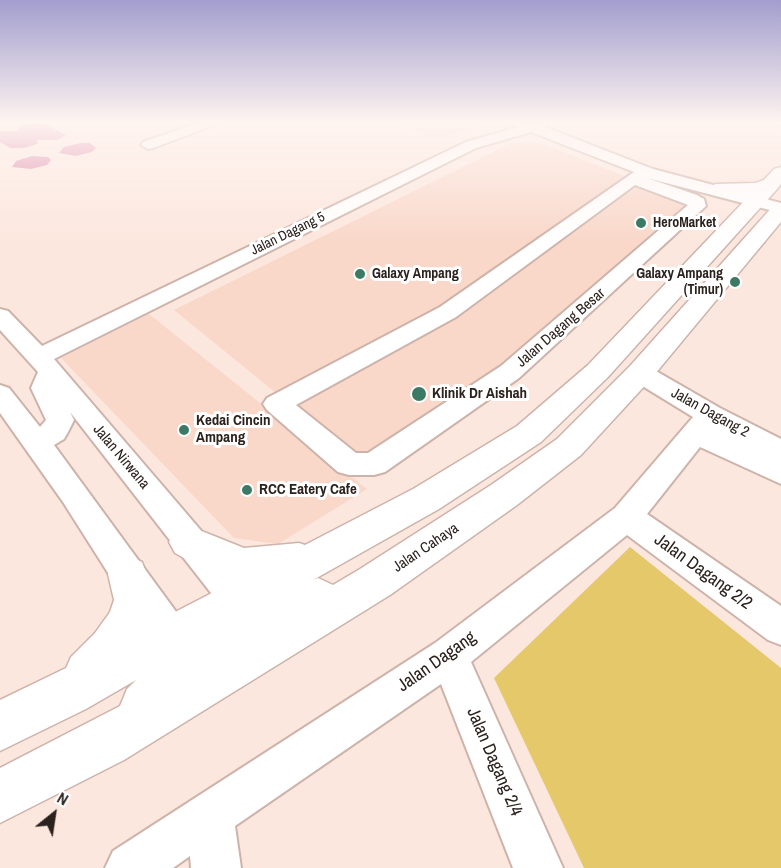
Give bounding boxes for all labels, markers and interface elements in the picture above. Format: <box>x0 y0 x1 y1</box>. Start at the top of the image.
street label: Jalan Dagang 5 <box>248 209 328 259</box>
place label: HeroMarket <box>653 215 716 231</box>
marker: HeroMarket <box>634 216 648 230</box>
place label: Galaxy Ampang <box>372 266 459 282</box>
place label: Galaxy Ampang (Timur) <box>636 266 723 298</box>
marker: Galaxy Ampang <box>353 267 367 281</box>
marker: Galaxy Ampang (Timur) <box>728 275 742 289</box>
street label: Jalan Dagang Besar <box>513 285 609 371</box>
street label: Jalan Dagang 2 <box>668 384 752 442</box>
marker: Klinik Dr Aishah <box>410 385 428 403</box>
place label: Klinik Dr Aishah <box>432 385 527 403</box>
place label: Kedai Cincin Ampang <box>196 412 271 447</box>
street label: Jalan Nirwana <box>89 421 153 493</box>
marker: Kedai Cincin Ampang <box>177 423 191 437</box>
place label: RCC Eatery Cafe <box>259 481 357 499</box>
marker: RCC Eatery Cafe <box>240 483 254 497</box>
street label: Jalan Cahaya <box>390 520 462 576</box>
street label: Jalan Dagang 2/2 <box>650 529 756 615</box>
street label: Jalan Dagang <box>394 627 480 697</box>
street label: Jalan Dagang 2/4 <box>461 705 527 819</box>
north arrow <box>24 784 84 844</box>
text: N <box>53 787 73 810</box>

